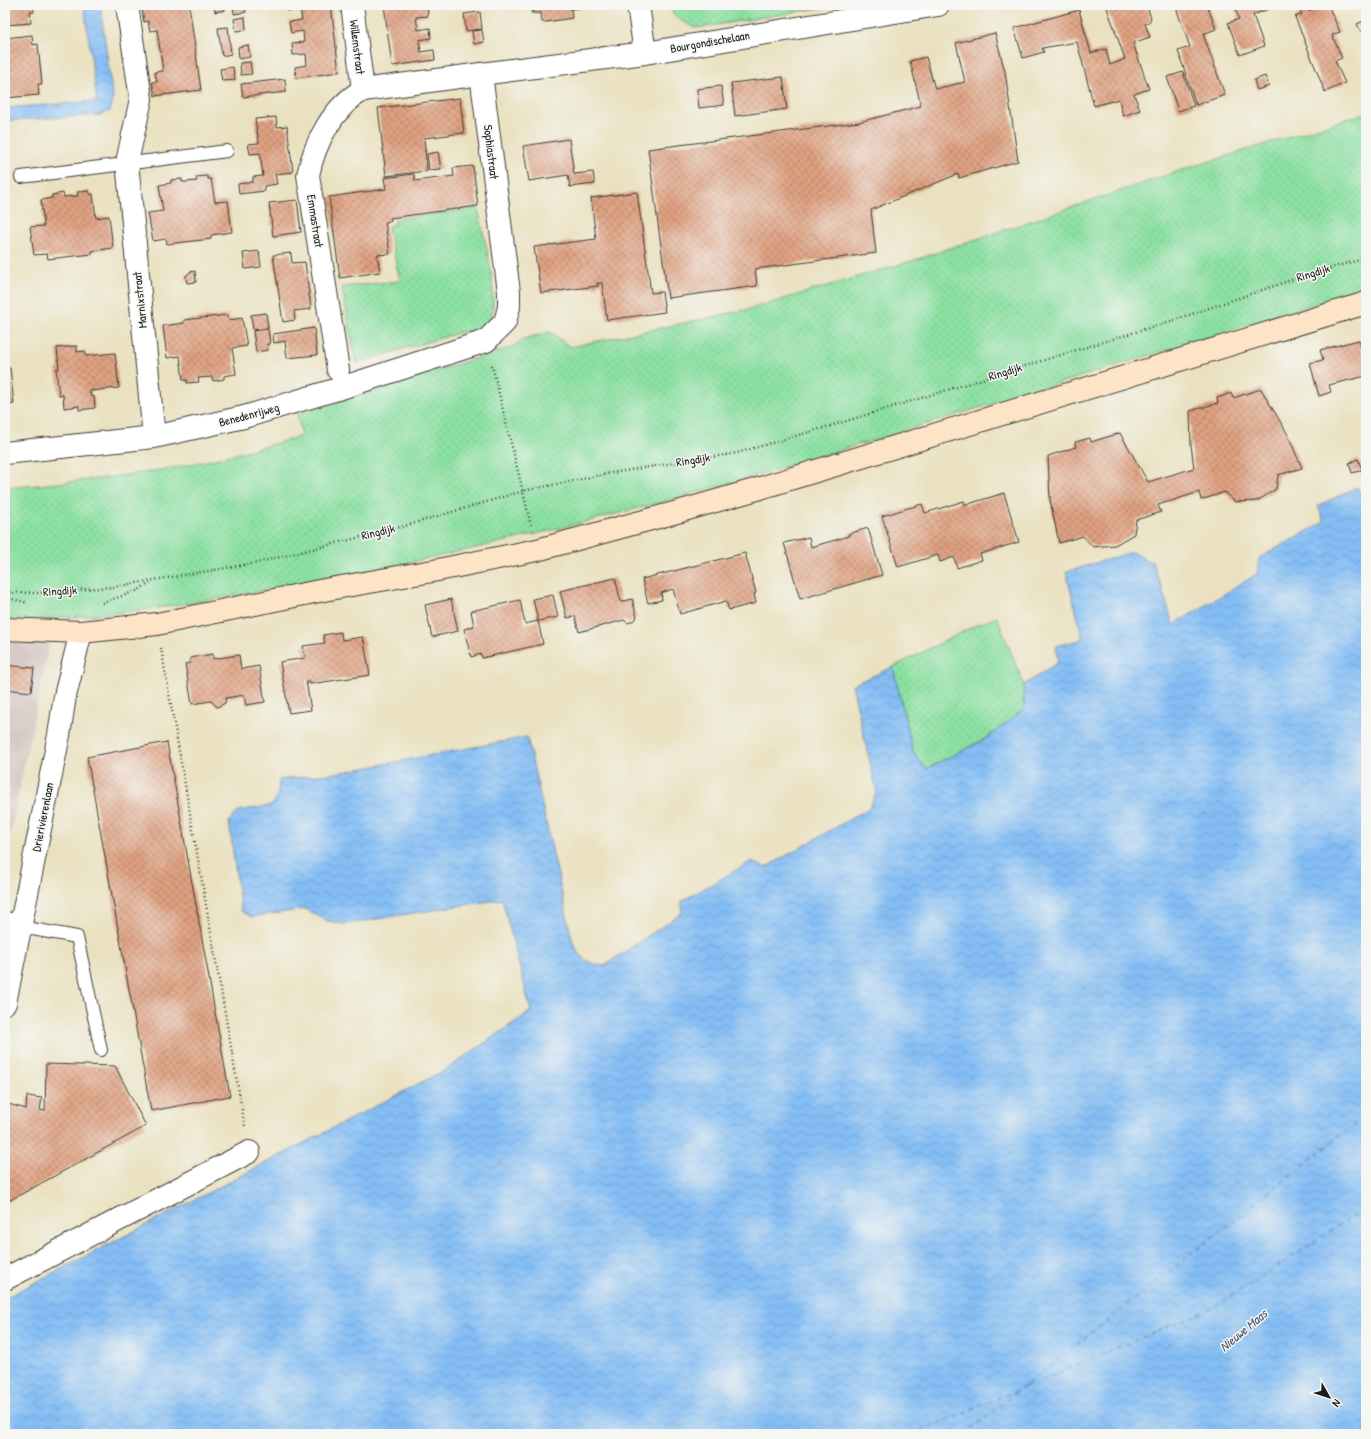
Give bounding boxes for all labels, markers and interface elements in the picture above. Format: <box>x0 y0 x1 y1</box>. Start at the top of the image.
street label: Willemstraat <box>346 19 369 76</box>
street label: Bourgondischelaan <box>669 26 751 57</box>
street label: Sophiastraat <box>480 124 503 181</box>
street label: Emmastraat <box>303 193 328 249</box>
street label: Ringdijk <box>1294 259 1332 286</box>
street label: Marnixstraat <box>128 270 151 329</box>
street label: Ringdijk <box>986 358 1024 385</box>
street label: Benedenrijweg <box>217 398 281 431</box>
street label: Ringdijk <box>675 448 711 471</box>
street label: Ringdijk <box>359 519 396 544</box>
street label: Ringdijk <box>42 581 78 600</box>
street label: Drierivierenlaan <box>27 781 58 853</box>
water label: Nieuwe Maas <box>1215 1304 1271 1355</box>
north arrow <box>1309 1377 1349 1417</box>
text: N <box>1329 1397 1344 1410</box>

